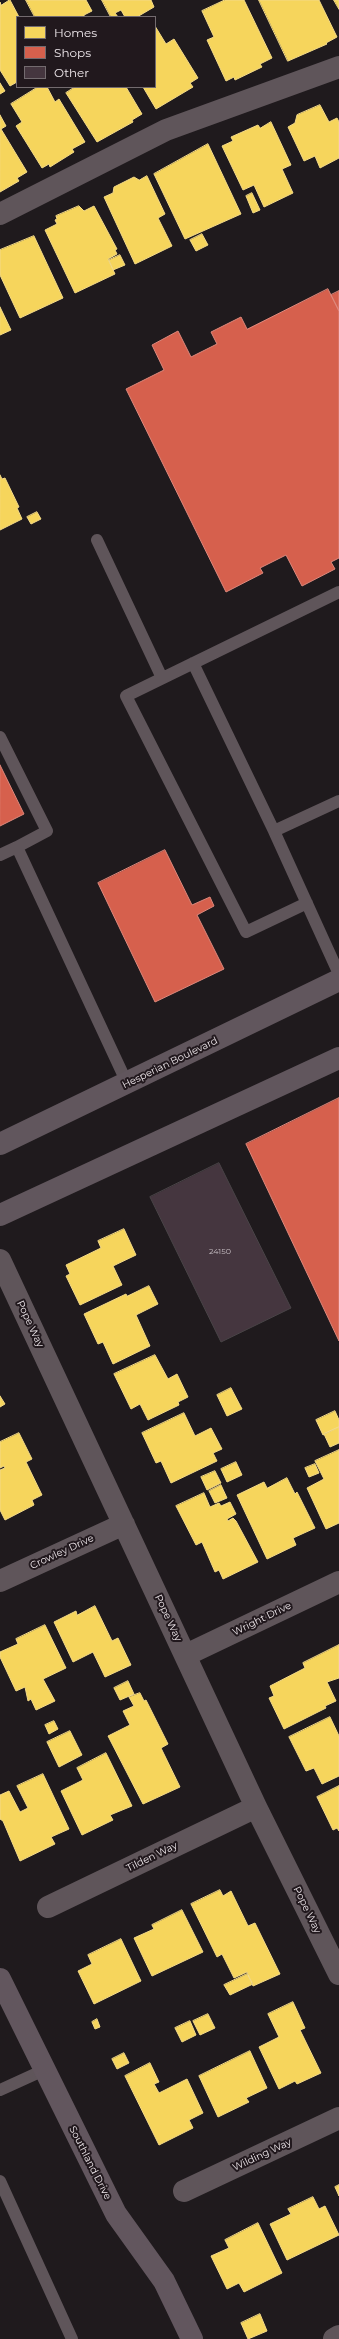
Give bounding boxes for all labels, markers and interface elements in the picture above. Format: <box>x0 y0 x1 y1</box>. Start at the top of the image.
legend <box>16 16 156 88</box>
text: Homes <box>54 25 97 40</box>
text: Shops <box>54 45 91 60</box>
text: Other <box>54 65 89 80</box>
street label: Hesperian Boulevard <box>120 1035 220 1091</box>
house number: 24150 <box>209 1247 231 1257</box>
street label: Pope Way <box>14 1299 46 1349</box>
street label: Crowley Drive <box>28 1532 96 1572</box>
street label: Pope Way <box>152 1593 184 1643</box>
street label: Wright Drive <box>231 1600 293 1638</box>
street label: Tilden Way <box>125 1840 179 1874</box>
street label: Pope Way <box>291 1885 323 1935</box>
street label: Southland Drive <box>66 2124 114 2202</box>
street label: Wilding Way <box>231 2136 293 2174</box>

